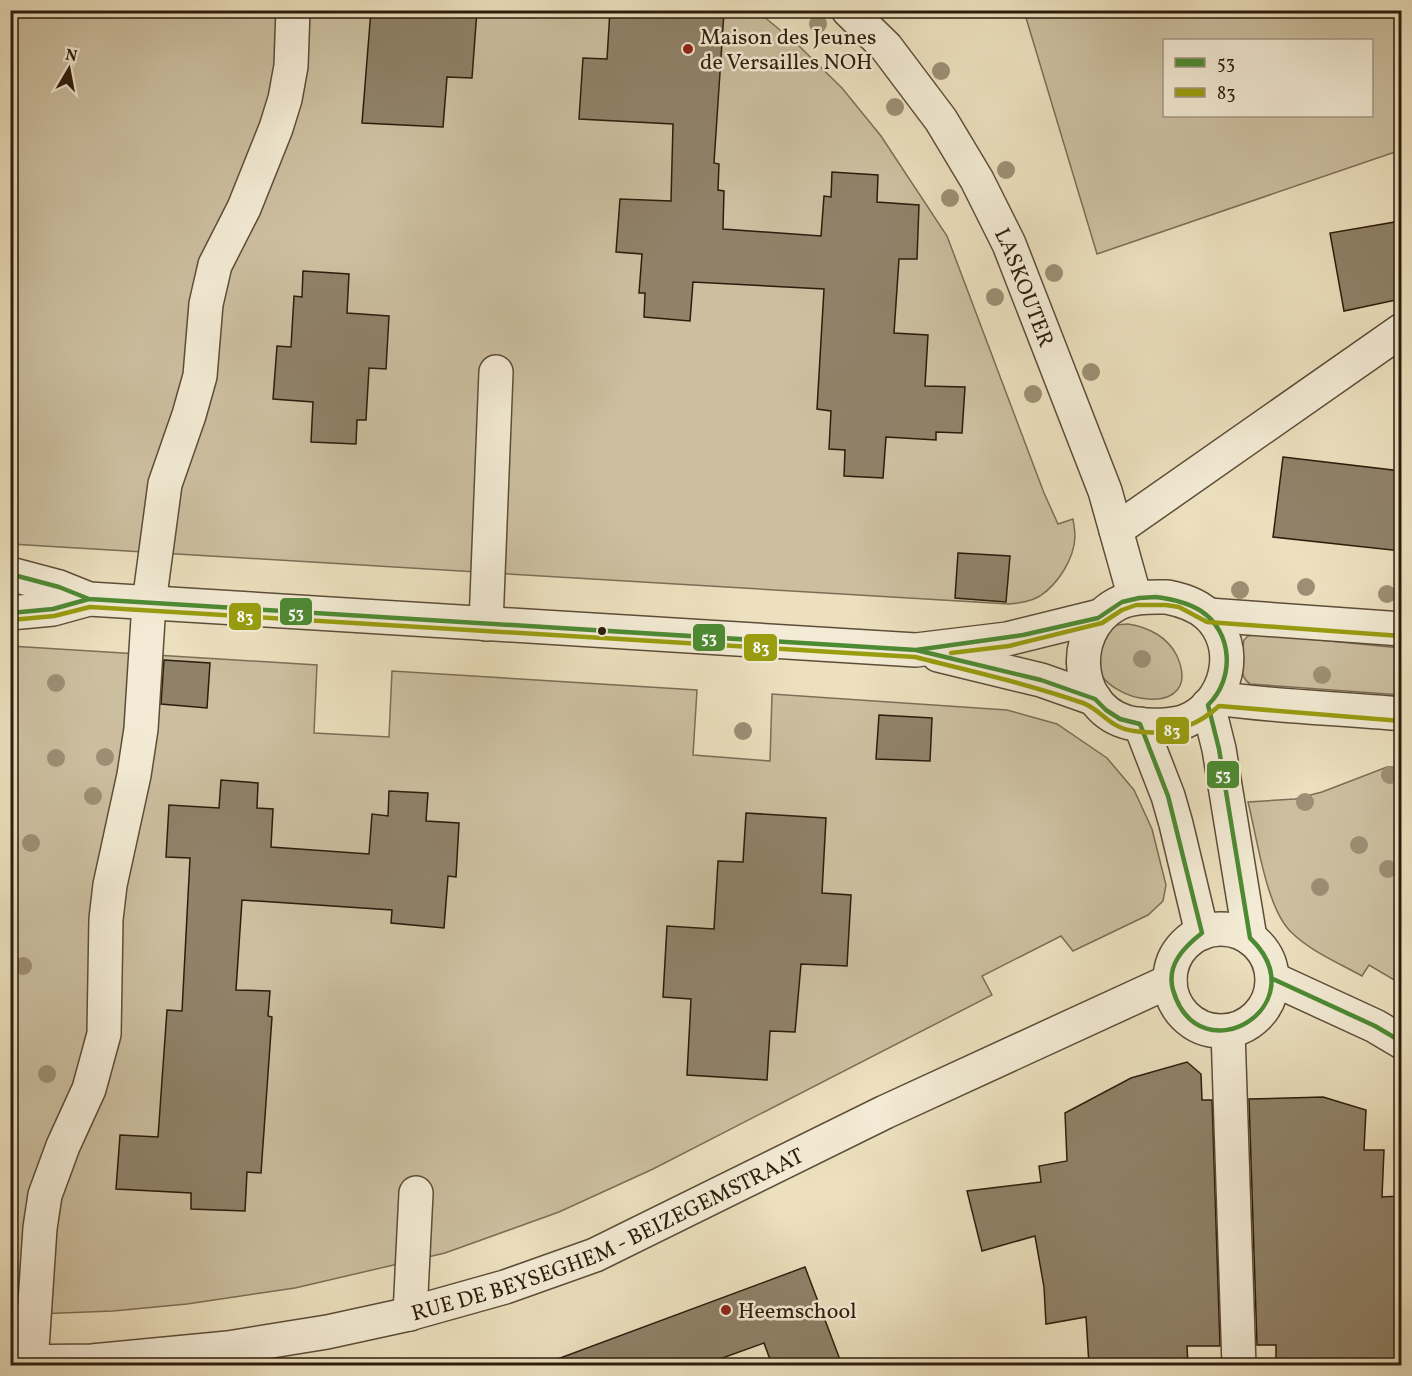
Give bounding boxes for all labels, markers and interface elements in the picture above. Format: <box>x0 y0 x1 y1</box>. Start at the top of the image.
place label: Maison des Jeunes de Versailles NOH <box>700 23 876 79</box>
north arrow <box>39 39 99 99</box>
legend <box>1163 39 1373 117</box>
marker: Maison des Jeunes de Versailles NOH <box>681 42 695 56</box>
text: N <box>64 44 79 68</box>
text: 53 <box>1217 52 1235 77</box>
text: 83 <box>1217 82 1235 107</box>
street label: LASKOUTER <box>985 223 1061 352</box>
line badge: 53 <box>279 597 313 626</box>
line badge: 83 <box>228 602 262 631</box>
text: 53 <box>288 603 304 625</box>
text: 83 <box>237 607 253 629</box>
line badge: 53 <box>692 623 726 652</box>
unlabelled marker <box>596 625 608 637</box>
text: 53 <box>701 628 717 650</box>
line badge: 83 <box>743 633 778 662</box>
text: 83 <box>753 638 769 660</box>
line badge: 83 <box>1155 716 1190 745</box>
text: 83 <box>1164 721 1180 743</box>
line badge: 53 <box>1206 760 1240 789</box>
text: 53 <box>1215 765 1231 787</box>
street label: RUE DE BEYSEGHEM - BEIZEGEMSTRAAT <box>408 1141 810 1330</box>
place label: Heemschool <box>738 1297 856 1328</box>
marker: Heemschool <box>719 1303 733 1317</box>

